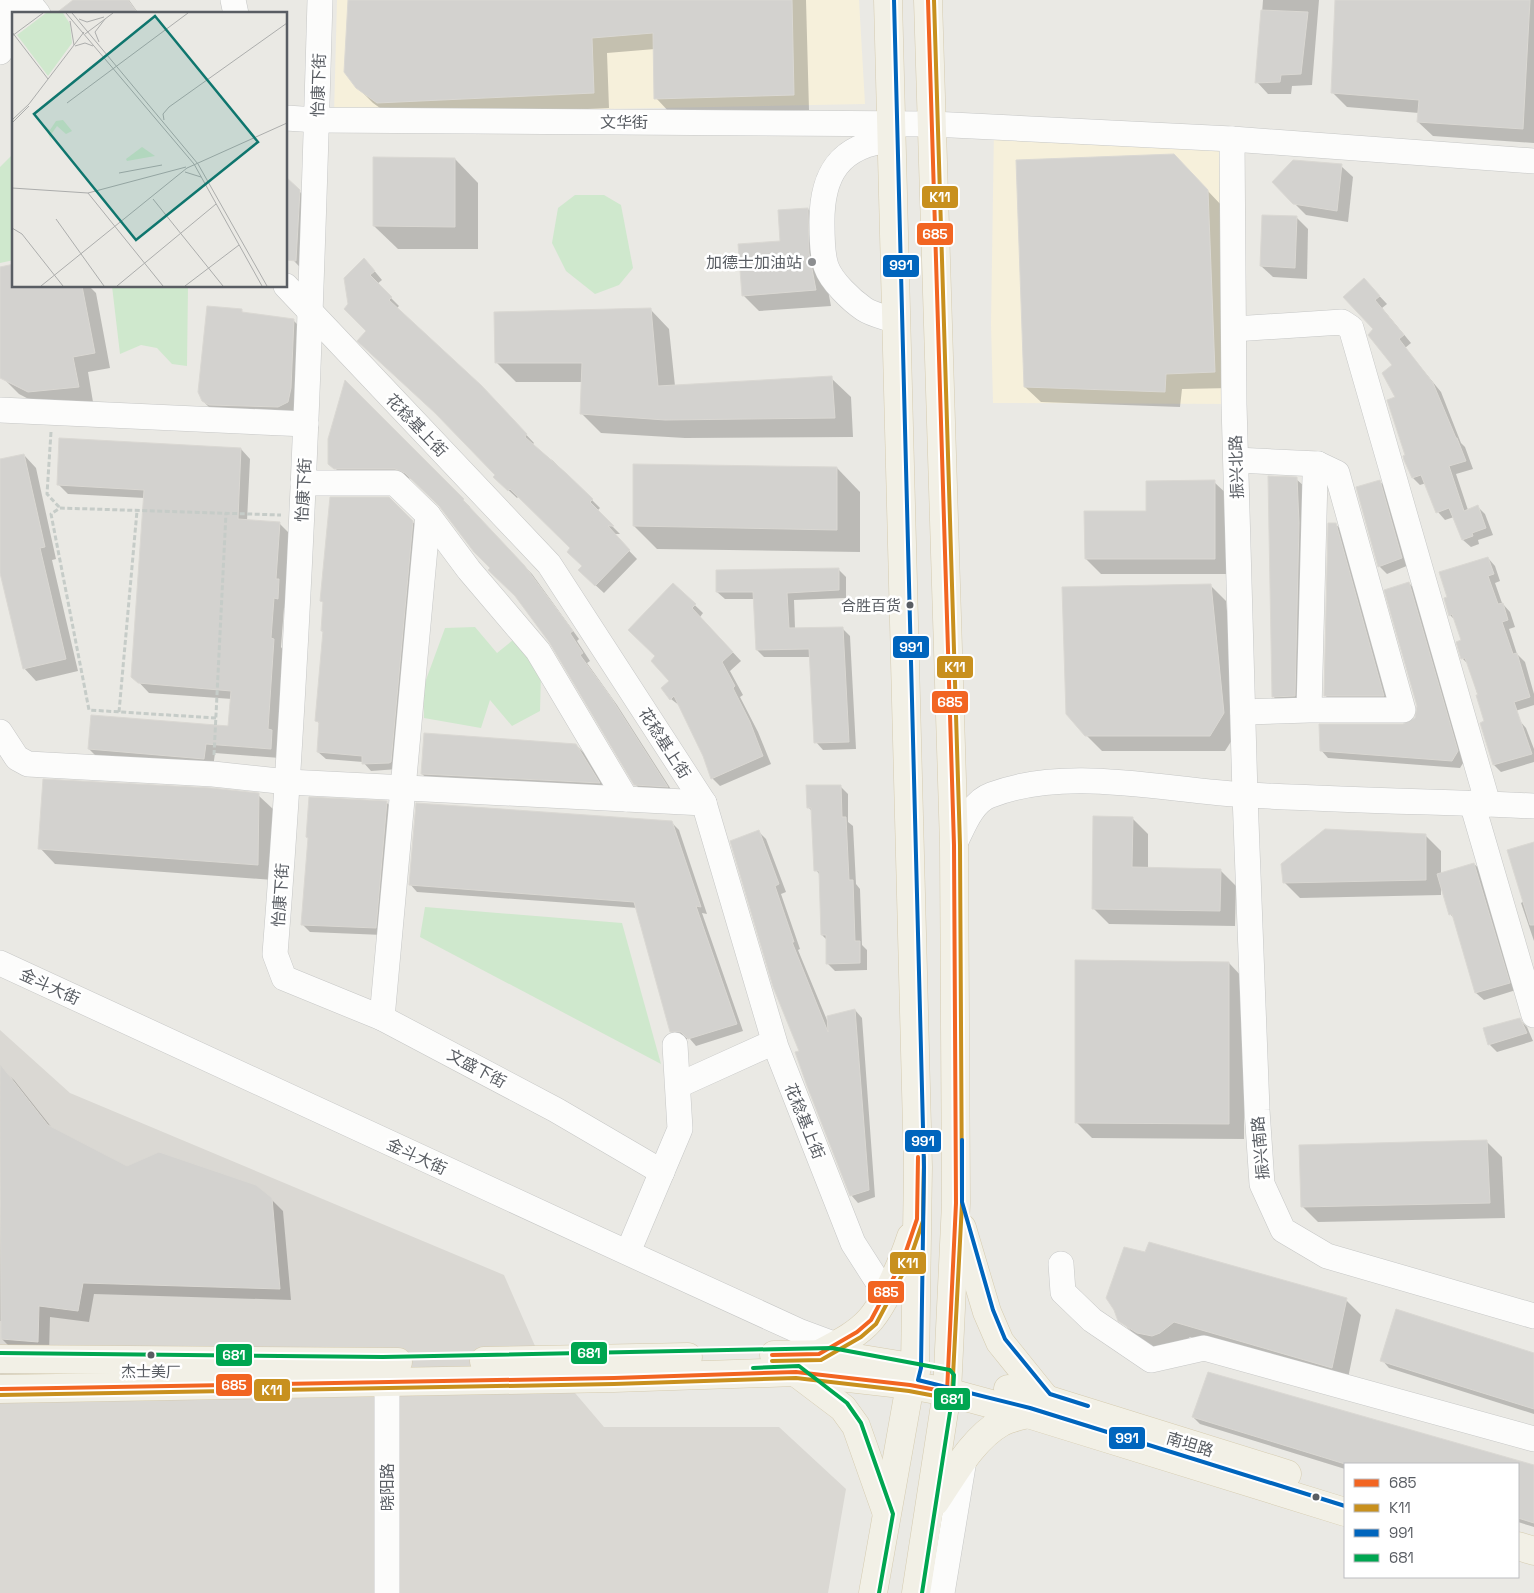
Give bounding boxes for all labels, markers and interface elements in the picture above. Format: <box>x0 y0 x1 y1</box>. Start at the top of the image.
inset map <box>12 12 288 288</box>
street label: 怡康下街 <box>307 53 330 117</box>
street label: 文华街 <box>600 112 648 133</box>
line badge: K11 <box>921 185 959 209</box>
text: K11 <box>929 188 951 206</box>
line badge: 685 <box>916 222 954 246</box>
text: 685 <box>922 225 948 243</box>
place label: 加德士加油站 <box>706 252 802 273</box>
line badge: 991 <box>882 254 920 278</box>
marker: 加德士加油站 <box>806 256 818 268</box>
text: 991 <box>889 256 913 274</box>
street label: 花稔基上街 <box>381 389 452 461</box>
street label: 振兴北路 <box>1225 435 1248 499</box>
street label: 怡康下街 <box>291 458 316 523</box>
place label: 合胜百货 <box>841 596 901 615</box>
marker: 合胜百货 <box>905 600 915 610</box>
line badge: 991 <box>892 635 930 659</box>
text: 991 <box>899 638 923 656</box>
line badge: K11 <box>936 655 974 679</box>
text: K11 <box>944 658 966 676</box>
line badge: 685 <box>931 690 969 714</box>
text: 685 <box>937 693 963 711</box>
street label: 花稔基上街 <box>634 704 695 783</box>
street label: 怡康下街 <box>268 862 293 928</box>
street label: 金斗大街 <box>16 963 83 1009</box>
street label: 文盛下街 <box>444 1044 510 1093</box>
street label: 花稔基上街 <box>780 1080 829 1162</box>
street label: 振兴南路 <box>1247 1115 1274 1181</box>
line badge: 991 <box>904 1129 942 1153</box>
text: 991 <box>911 1132 935 1150</box>
street label: 金斗大街 <box>383 1133 450 1179</box>
line badge: K11 <box>889 1251 927 1275</box>
text: K11 <box>897 1254 919 1272</box>
line badge: 685 <box>867 1280 905 1304</box>
text: 685 <box>873 1283 899 1301</box>
line badge: 681 <box>570 1341 608 1365</box>
line badge: 681 <box>215 1343 253 1367</box>
text: 681 <box>577 1344 601 1362</box>
text: 681 <box>222 1346 246 1364</box>
marker: 杰士美厂 <box>146 1350 156 1360</box>
place label: 杰士美厂 <box>121 1362 181 1381</box>
line badge: 685 <box>215 1373 253 1397</box>
text: 685 <box>221 1376 247 1394</box>
line badge: K11 <box>253 1378 291 1402</box>
text: K11 <box>261 1381 283 1399</box>
line badge: 681 <box>933 1387 971 1411</box>
text: 681 <box>940 1390 964 1408</box>
line badge: 991 <box>1108 1426 1146 1450</box>
street label: 南坦路 <box>1164 1427 1216 1462</box>
text: 991 <box>1115 1429 1139 1447</box>
street label: 晓阳路 <box>377 1463 398 1511</box>
legend <box>1344 1463 1519 1578</box>
text: 685 <box>1389 1473 1417 1492</box>
unlabelled marker <box>1311 1492 1321 1502</box>
text: K11 <box>1389 1498 1411 1517</box>
text: 991 <box>1389 1523 1414 1542</box>
text: 681 <box>1389 1548 1414 1567</box>

